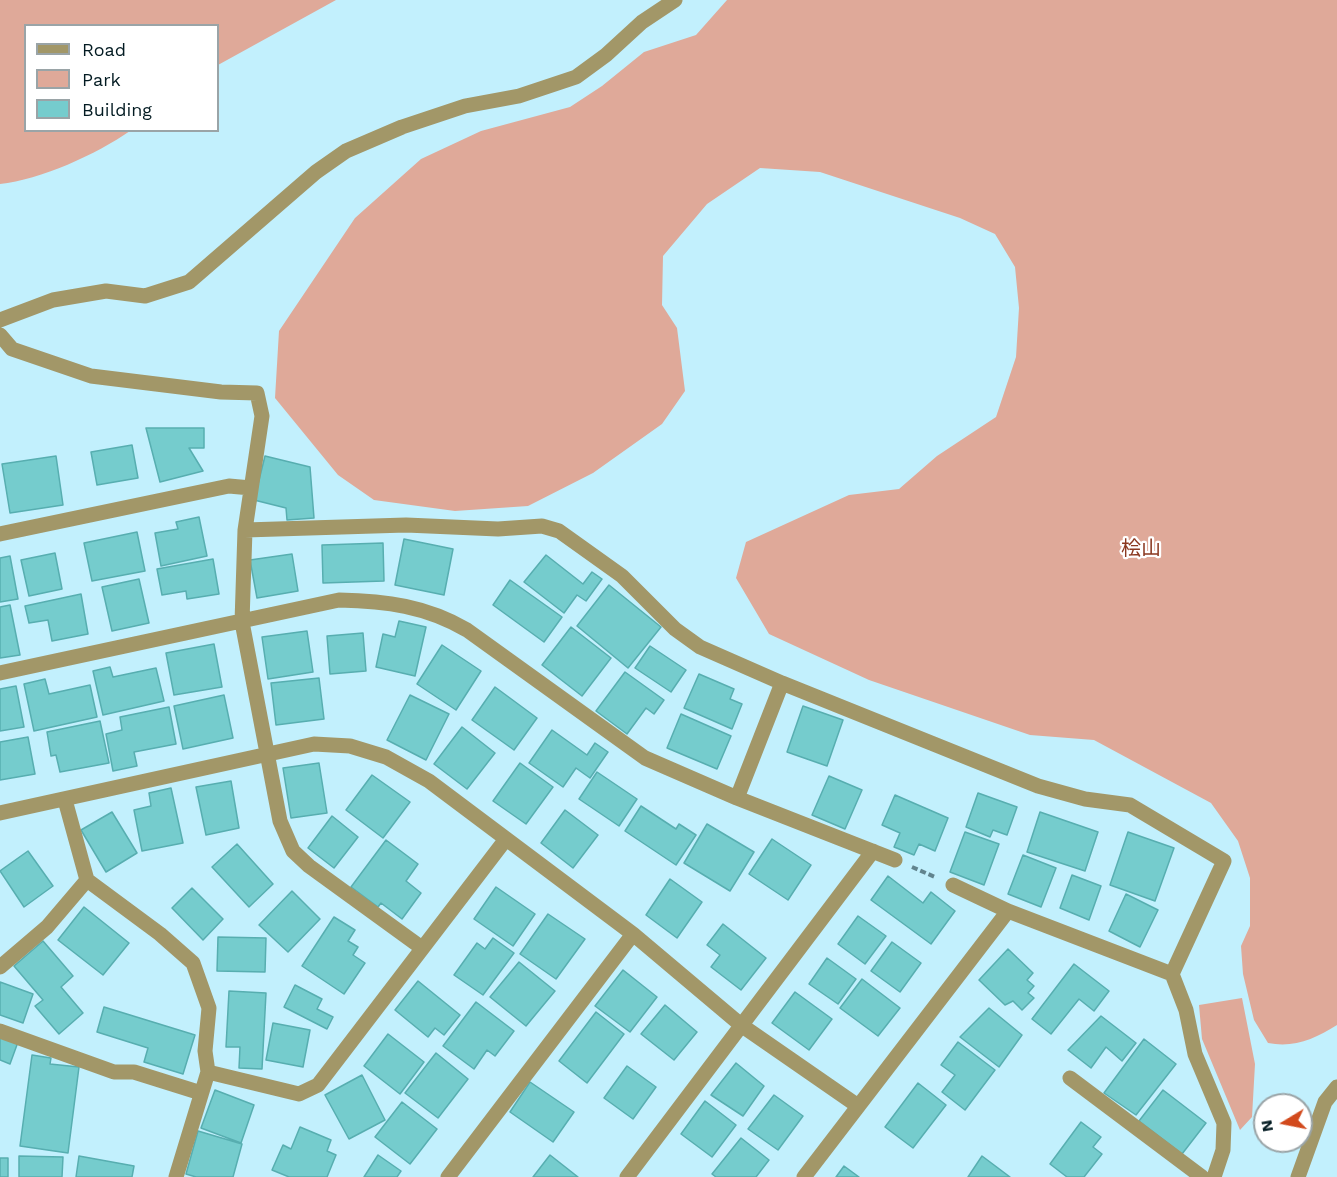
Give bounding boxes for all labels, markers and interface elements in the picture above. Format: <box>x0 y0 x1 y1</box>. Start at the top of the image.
legend <box>24 24 219 132</box>
text: Road <box>82 39 126 60</box>
text: Park <box>82 69 121 90</box>
text: Building <box>82 99 152 120</box>
park label: 桧山 <box>1121 537 1161 561</box>
north arrow <box>1253 1093 1313 1153</box>
text: N <box>1256 1118 1277 1133</box>

